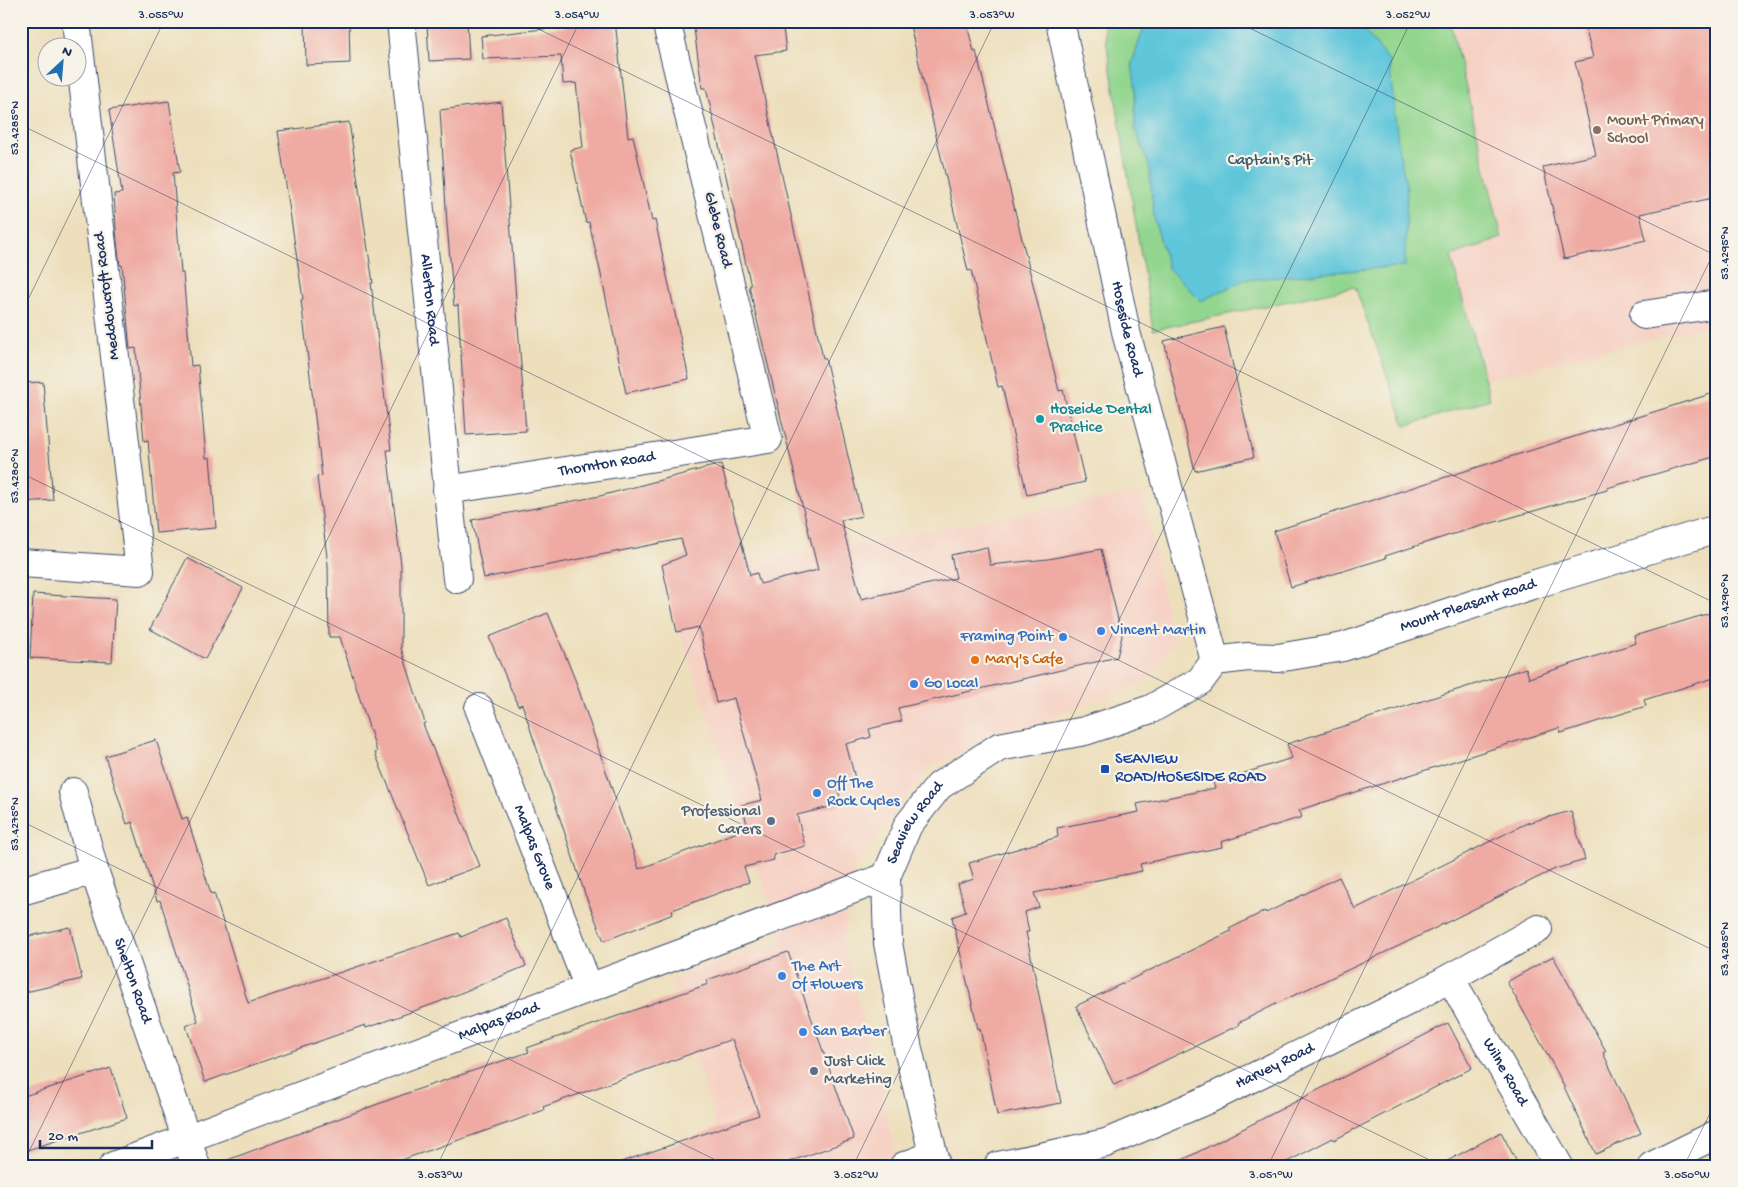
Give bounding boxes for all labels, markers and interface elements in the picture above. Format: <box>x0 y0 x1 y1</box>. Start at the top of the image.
text: 3.055°W <box>137 9 184 23</box>
text: 3.054°W <box>554 9 599 23</box>
text: 3.053°W <box>969 9 1014 23</box>
text: 3.052°W <box>1385 9 1430 23</box>
north arrow <box>38 38 88 88</box>
text: N <box>59 43 74 62</box>
text: 53.4285°N <box>9 101 23 155</box>
place label: Mount Primary School <box>1607 112 1704 149</box>
marker: Mount Primary School <box>1591 124 1603 136</box>
park label: Captain's Pit <box>1228 152 1314 171</box>
street label: Glebe Road <box>698 190 736 271</box>
text: 53.4295°N <box>1719 226 1733 280</box>
street label: Meddowcroft Road <box>91 230 125 361</box>
street label: Allerton Road <box>415 253 443 348</box>
street label: Hoseside Road <box>1106 280 1147 380</box>
place label: Hoseide Dental Practice <box>1049 401 1152 438</box>
marker: Hoseide Dental Practice <box>1034 413 1046 425</box>
street label: Thornton Road <box>556 447 658 482</box>
text: 53.4280°N <box>9 449 23 503</box>
street label: Mount Pleasant Road <box>1398 574 1540 637</box>
text: 53.4290°N <box>1719 574 1733 628</box>
place label: Vincent Martin <box>1110 622 1206 641</box>
marker: Vincent Martin <box>1095 625 1107 637</box>
place label: Framing Point <box>959 628 1054 647</box>
marker: Framing Point <box>1057 631 1069 643</box>
place label: Mary's Cafe <box>985 651 1064 670</box>
marker: Mary's Cafe <box>969 654 981 666</box>
place label: Go Local <box>924 675 978 694</box>
marker: Go Local <box>908 678 920 690</box>
place label: SEAVIEW ROAD/HOSESIDE ROAD <box>1115 751 1267 788</box>
marker: SEAVIEW ROAD/HOSESIDE ROAD <box>1099 763 1111 775</box>
place label: Off The Rock Cycles <box>827 775 901 812</box>
street label: Seaview Road <box>883 777 949 867</box>
marker: Off The Rock Cycles <box>811 787 823 799</box>
text: 53.4275°N <box>9 797 23 851</box>
street label: Malpas Grove <box>509 803 559 893</box>
place label: Professional Carers <box>680 803 762 840</box>
marker: Professional Carers <box>765 815 777 827</box>
text: 53.4285°N <box>1719 922 1733 976</box>
street label: Shelton Road <box>109 936 156 1028</box>
place label: The Art Of Flowers <box>791 958 864 995</box>
marker: The Art Of Flowers <box>776 970 788 982</box>
street label: Malpas Road <box>456 997 544 1045</box>
place label: San Barber <box>813 1023 887 1042</box>
marker: San Barber <box>797 1026 809 1038</box>
street label: Wilne Road <box>1478 1035 1533 1111</box>
street label: Harvey Road <box>1232 1038 1319 1094</box>
place label: Just Click Marketing <box>824 1053 892 1090</box>
marker: Just Click Marketing <box>808 1065 820 1077</box>
scale bar <box>40 1117 152 1149</box>
text: 20 m <box>48 1128 78 1146</box>
text: 3.053°W <box>417 1169 462 1183</box>
text: 3.052°W <box>833 1169 878 1183</box>
text: 3.051°W <box>1248 1169 1293 1183</box>
text: 3.050°W <box>1663 1169 1710 1183</box>

